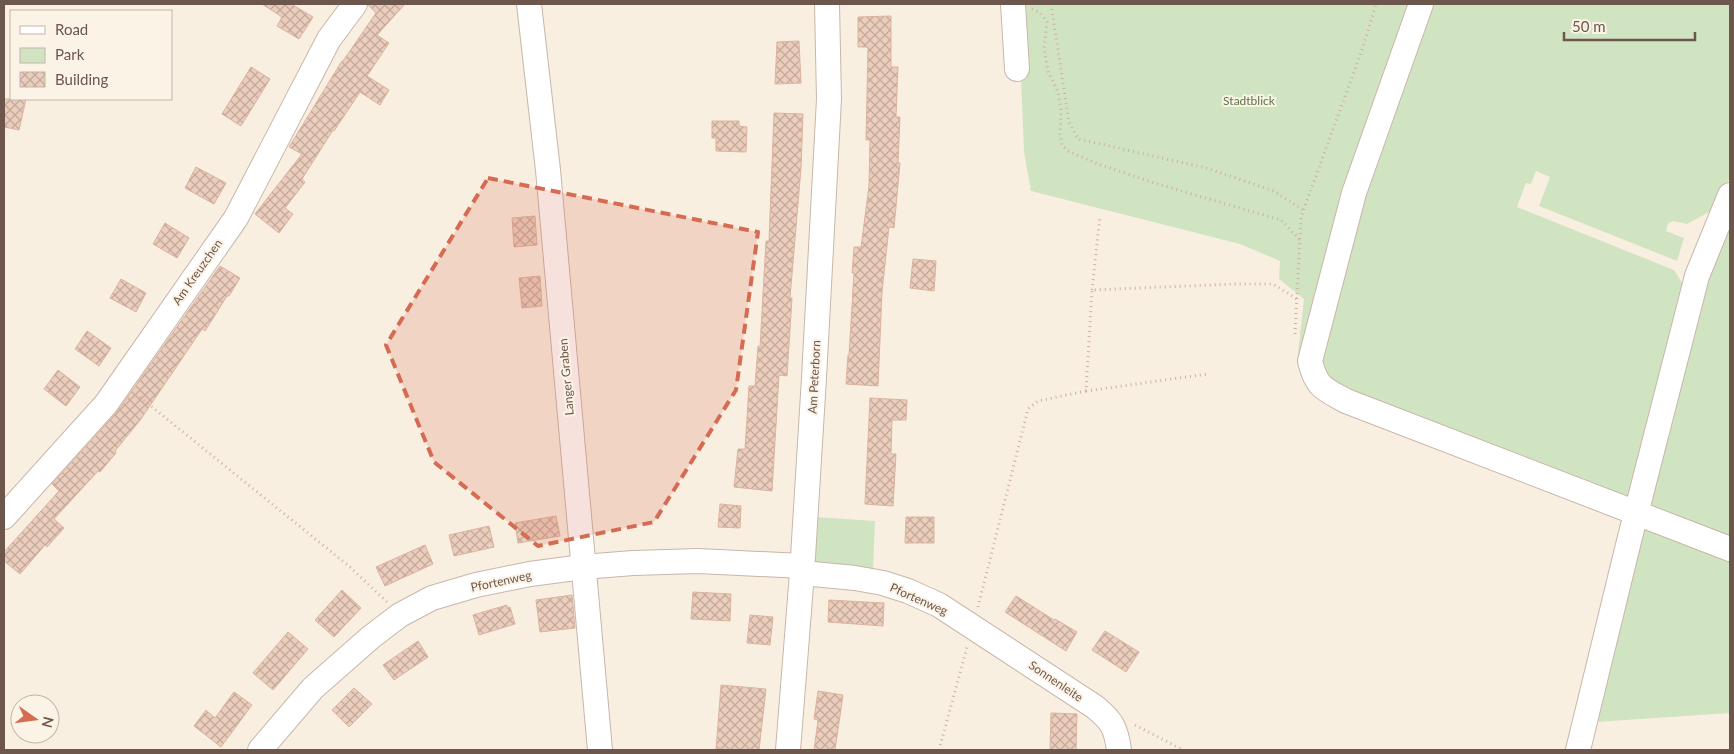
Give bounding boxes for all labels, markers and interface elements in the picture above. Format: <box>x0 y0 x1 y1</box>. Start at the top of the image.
legend <box>10 10 172 100</box>
scale bar <box>1564 10 1695 42</box>
text: 50 m <box>1572 17 1606 35</box>
text: Road <box>55 20 88 38</box>
text: Park <box>55 45 85 63</box>
text: Building <box>55 70 108 88</box>
park label: Stadtblick <box>1223 93 1276 108</box>
street label: Am Kreuzchen <box>169 236 225 308</box>
street label: Langer Graben <box>555 338 577 416</box>
street label: Am Peterborn <box>805 340 823 414</box>
street label: Pfortenweg <box>469 567 533 595</box>
street label: Pfortenweg <box>888 580 950 618</box>
street label: Sonnenleite <box>1026 657 1086 705</box>
north arrow <box>10 694 60 744</box>
text: N <box>39 715 58 730</box>

